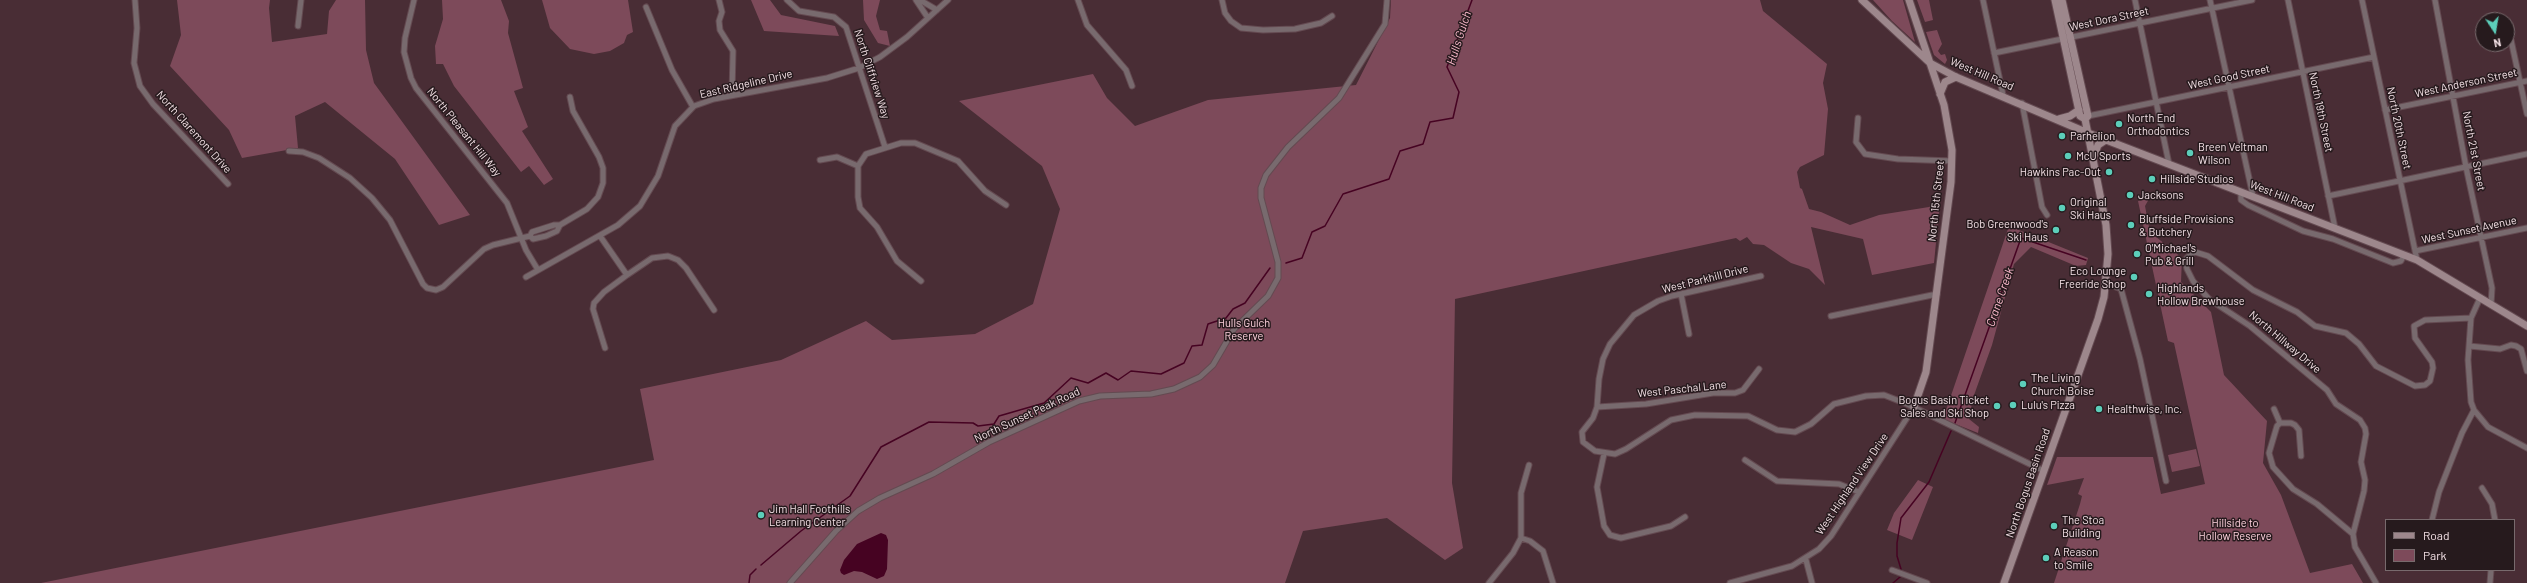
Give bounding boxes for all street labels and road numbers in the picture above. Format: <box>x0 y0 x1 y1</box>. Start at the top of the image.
street label: West Dora Street <box>2068 4 2150 34</box>
street label: North Cliffview Way <box>851 28 893 120</box>
street label: West Hill Road <box>1948 55 2016 93</box>
street label: West Good Street <box>2187 62 2271 92</box>
street label: West Anderson Street <box>2414 66 2518 100</box>
street label: East Ridgeline Drive <box>698 67 794 101</box>
street label: North 19th Street <box>2306 71 2336 153</box>
street label: North Pleasant Hill Way <box>424 85 504 179</box>
street label: North 20th Street <box>2384 86 2414 170</box>
street label: North Claremont Drive <box>154 88 234 176</box>
street label: North 21st Street <box>2460 110 2488 192</box>
street label: North 15th Street <box>1925 160 1947 242</box>
street label: West Hill Road <box>2248 178 2316 214</box>
street label: West Sunset Avenue <box>2420 213 2518 247</box>
street label: West Parkhill Drive <box>1660 262 1750 296</box>
street label: North Hillway Drive <box>2246 308 2324 376</box>
street label: West Paschal Lane <box>1637 378 1727 400</box>
street label: North Sunset Peak Road <box>972 385 1082 445</box>
street label: North Bogus Basin Road <box>2003 427 2053 539</box>
street label: West Highland View Drive <box>1813 431 1891 537</box>

